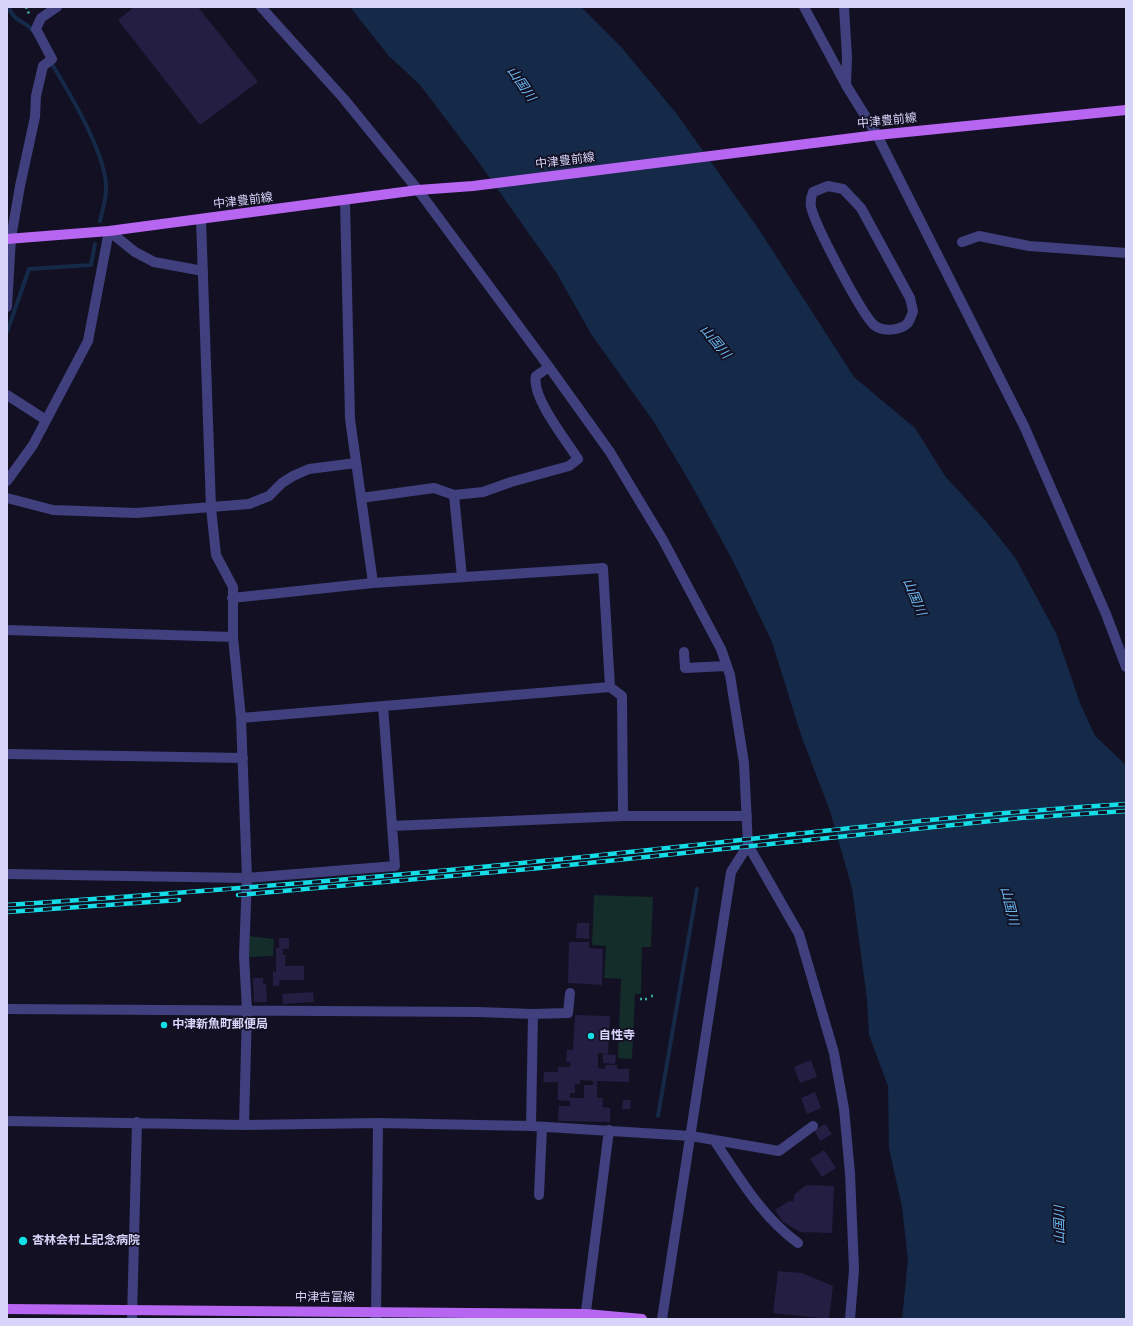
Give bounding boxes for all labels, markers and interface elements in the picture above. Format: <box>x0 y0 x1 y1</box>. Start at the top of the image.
water label: 山国川 <box>503 64 539 104</box>
street label: 中津豊前線 <box>856 111 918 131</box>
street label: 中津豊前線 <box>534 150 596 172</box>
street label: 中津豊前線 <box>212 190 274 212</box>
water label: 山国川 <box>696 322 734 362</box>
water label: 山国川 <box>899 576 929 618</box>
water label: 山国川 <box>997 885 1021 927</box>
place label: 中津新魚町郵便局 <box>172 1018 268 1032</box>
marker: 中津新魚町郵便局 <box>159 1020 169 1030</box>
place label: 自性寺 <box>599 1029 635 1043</box>
marker: 自性寺 <box>586 1031 596 1041</box>
water label: 山国川 <box>1052 1205 1068 1245</box>
place label: 杏林会村上記念病院 <box>32 1234 140 1248</box>
marker: 杏林会村上記念病院 <box>17 1235 29 1247</box>
street label: 中津吉富線 <box>295 1291 355 1305</box>

